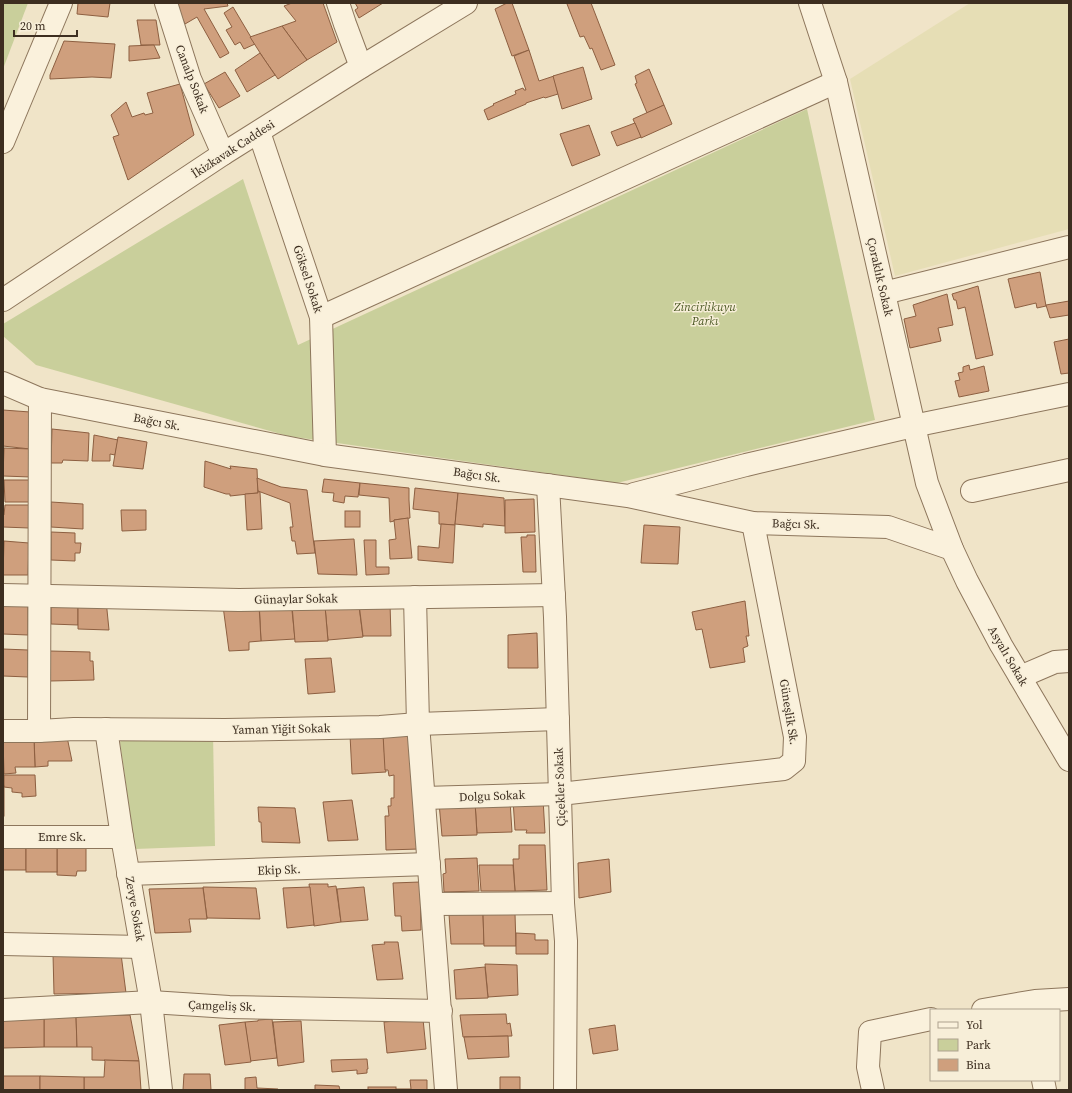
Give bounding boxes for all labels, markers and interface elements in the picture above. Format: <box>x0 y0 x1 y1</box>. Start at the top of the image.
scale bar <box>14 12 77 38</box>
text: 20 m <box>20 18 46 34</box>
street label: Canalp Sokak <box>172 43 213 116</box>
street label: İkizkavak Caddesi <box>188 116 278 182</box>
street label: Çoraklık Sokak <box>863 236 897 318</box>
street label: Göksel Sokak <box>289 243 327 315</box>
park label: Zincirlikuyu Parkı <box>673 299 736 329</box>
street label: Bağcı Sk. <box>132 410 182 434</box>
street label: Bağcı Sk. <box>452 464 502 486</box>
street label: Bağcı Sk. <box>772 515 820 533</box>
street label: Günaylar Sokak <box>254 590 338 608</box>
street label: Asyalı Sokak <box>984 623 1032 689</box>
street label: Güneşlik Sk. <box>776 678 802 746</box>
street label: Yaman Yiğit Sokak <box>232 720 331 738</box>
street label: Çiçekler Sokak <box>551 747 569 827</box>
street label: Dolgu Sokak <box>459 787 526 805</box>
street label: Emre Sk. <box>38 829 86 845</box>
street label: Ekip Sk. <box>257 861 301 879</box>
street label: Zevye Sokak <box>121 875 149 943</box>
street label: Çamgeliş Sk. <box>188 997 256 1015</box>
legend <box>930 1009 1060 1081</box>
text: Yol <box>966 1017 983 1033</box>
text: Park <box>966 1037 991 1053</box>
text: Bina <box>966 1057 991 1073</box>

